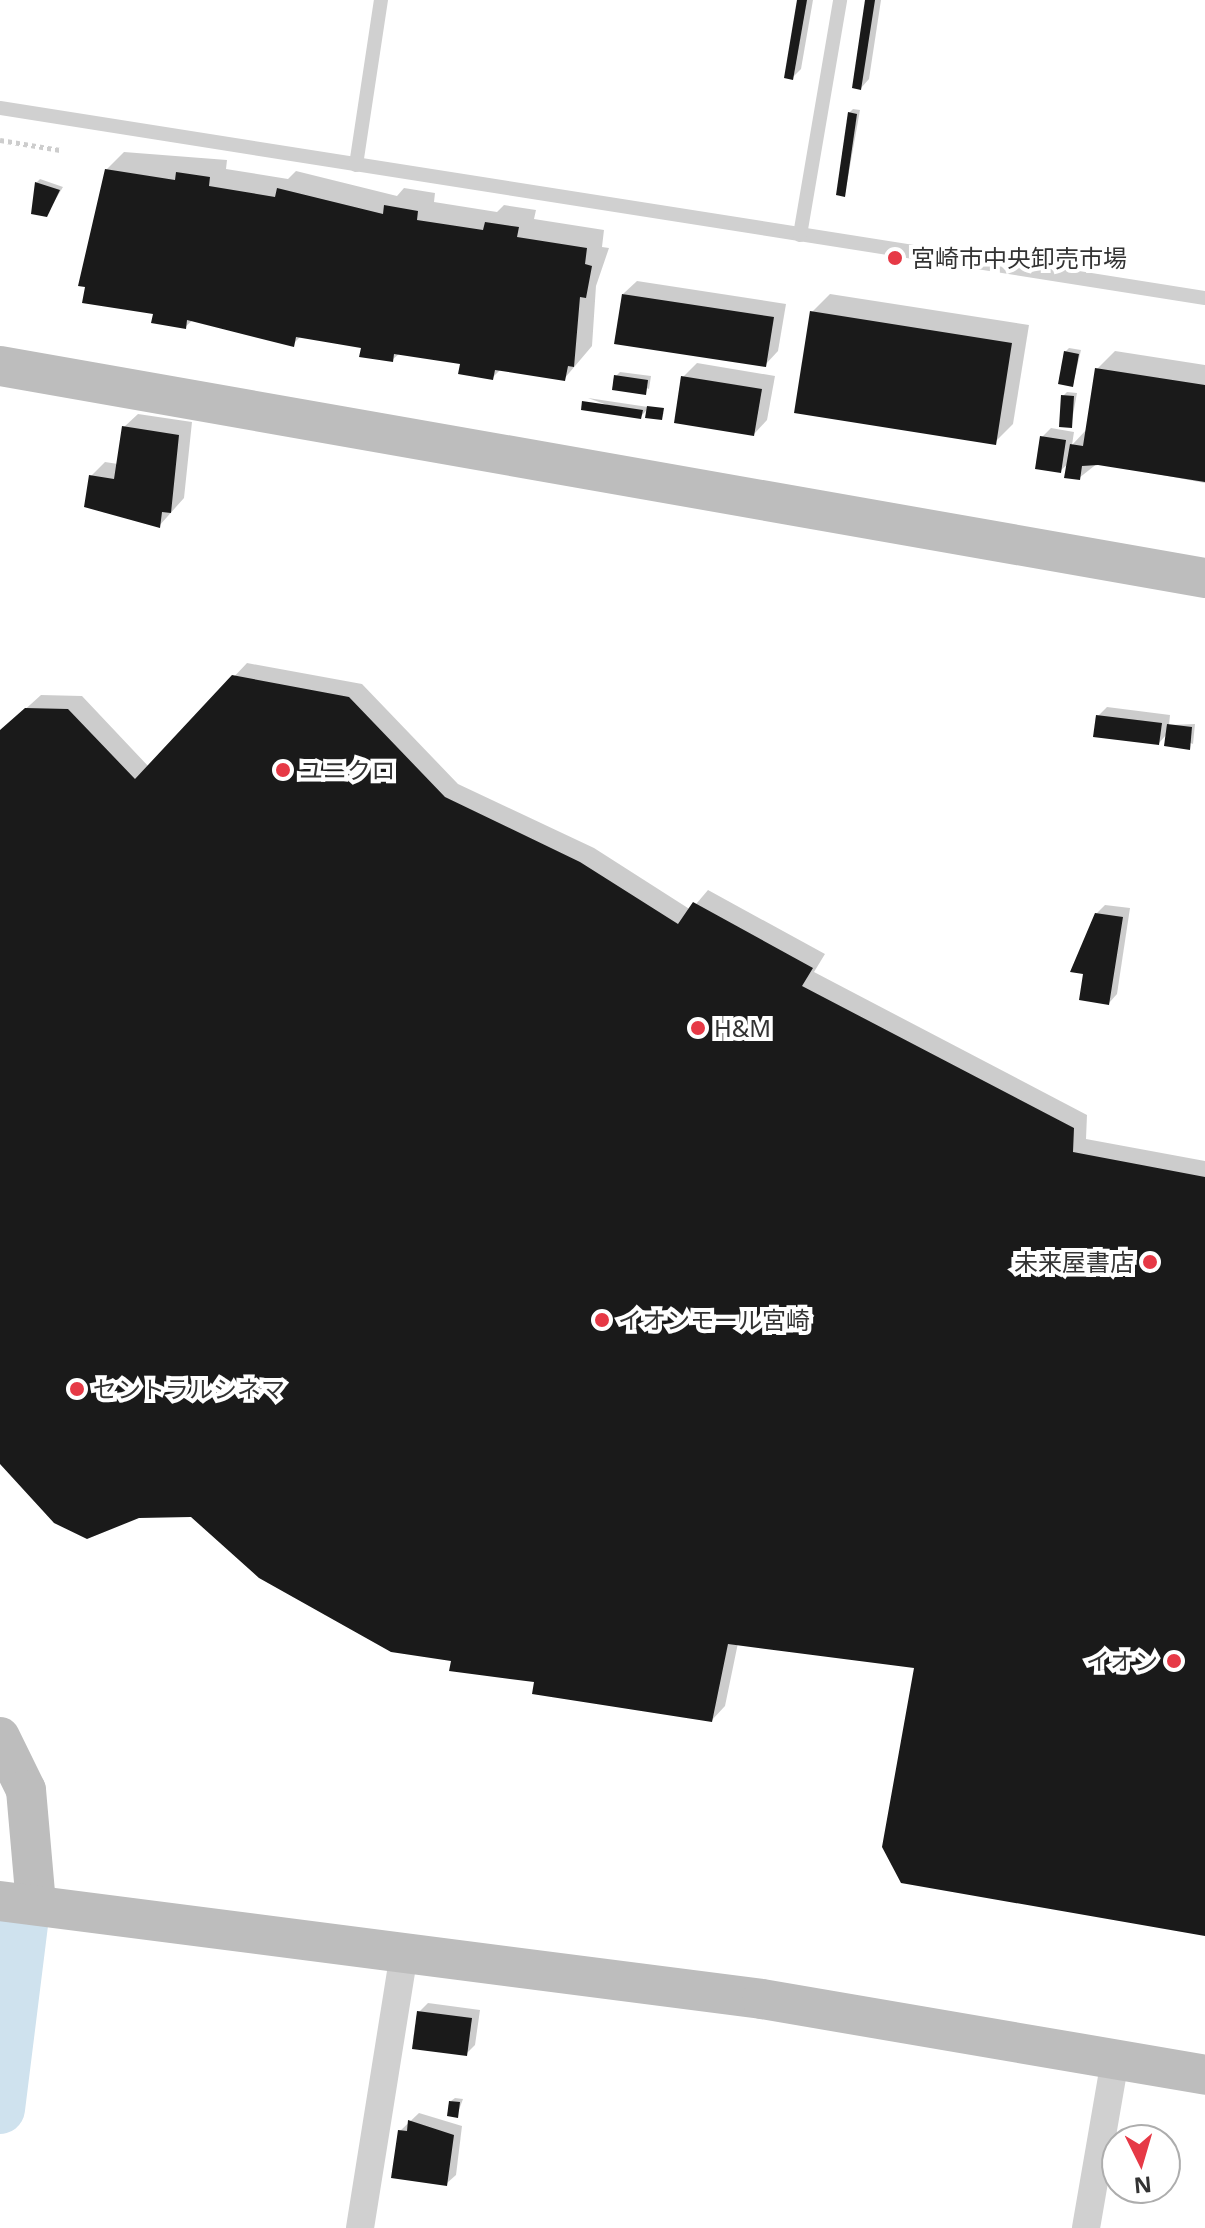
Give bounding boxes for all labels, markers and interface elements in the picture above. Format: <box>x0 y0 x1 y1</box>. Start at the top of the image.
place label: 宮崎市中央卸売市場 <box>911 244 1127 272</box>
marker: 宮崎市中央卸売市場 <box>886 249 904 267</box>
place label: ユニクロ <box>299 756 395 784</box>
marker: ユニクロ <box>274 761 292 779</box>
place label: H&M <box>714 1014 771 1042</box>
marker: H&M <box>689 1019 707 1037</box>
place label: 未来屋書店 <box>1014 1248 1134 1276</box>
marker: 未来屋書店 <box>1141 1253 1159 1271</box>
place label: イオンモール宮崎 <box>618 1306 810 1334</box>
marker: イオンモール宮崎 <box>593 1311 611 1329</box>
place label: セントラルシネマ <box>93 1375 285 1403</box>
marker: セントラルシネマ <box>68 1380 86 1398</box>
place label: イオン <box>1086 1647 1158 1675</box>
marker: イオン <box>1165 1652 1183 1670</box>
north arrow <box>1101 2124 1181 2204</box>
text: N <box>1133 2170 1153 2202</box>

